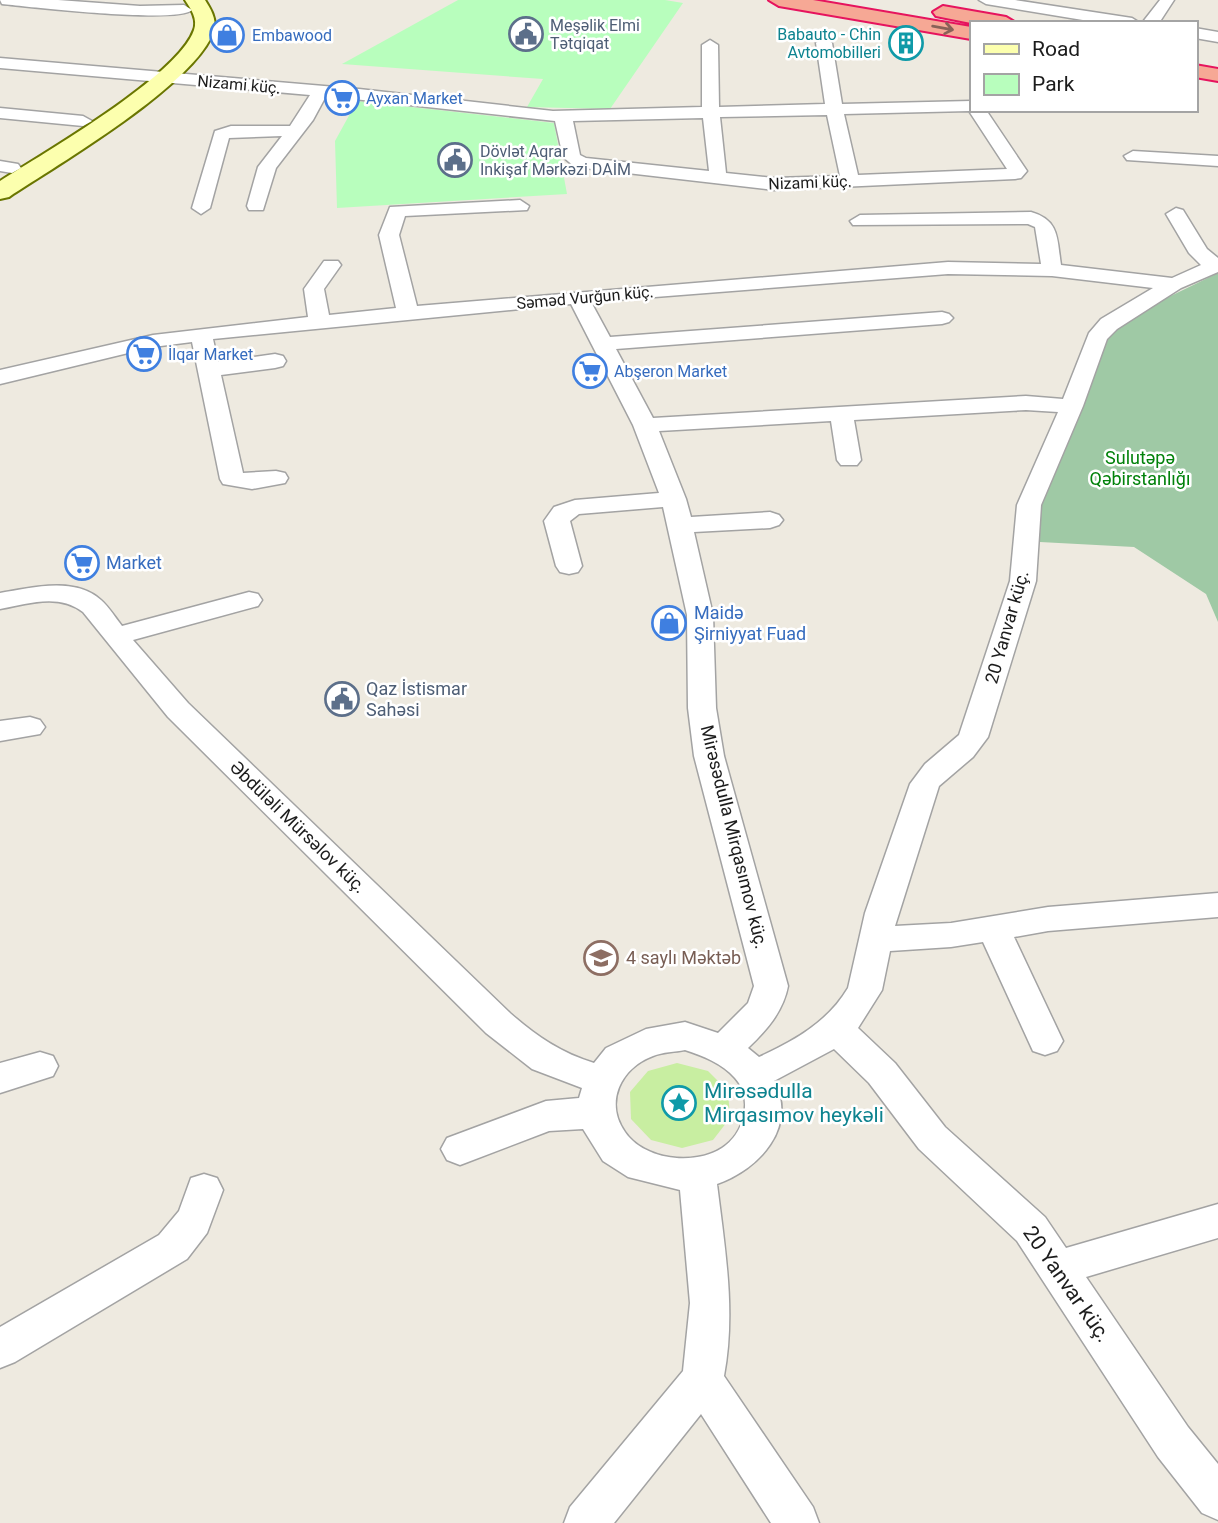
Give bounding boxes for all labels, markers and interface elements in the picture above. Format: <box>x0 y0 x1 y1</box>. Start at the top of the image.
public building icon: Meşəlik Elmi Tətqiqat <box>507 15 545 53</box>
shop icon: Embawood <box>208 16 246 54</box>
place label: Meşəlik Elmi Tətqiqat <box>550 16 640 53</box>
legend <box>970 21 1197 112</box>
one-way arrow <box>931 22 954 36</box>
building icon: Babauto - Chin Avtomobilleri <box>887 24 925 62</box>
place label: Babauto - Chin Avtomobilleri <box>777 25 881 62</box>
place label: Embawood <box>252 26 332 45</box>
text: Road <box>1032 37 1080 61</box>
street label: Nizami küç. <box>197 71 281 98</box>
text: Park <box>1032 72 1075 96</box>
supermarket icon: Ayxan Market <box>323 79 361 117</box>
place label: Ayxan Market <box>366 89 463 108</box>
public building icon: Dövlət Aqrar Inkişaf Mərkəzi DAİM <box>436 141 474 179</box>
place label: Dövlət Aqrar Inkişaf Mərkəzi DAİM <box>480 142 631 179</box>
street label: Nizami küç. <box>768 172 852 193</box>
street label: Səməd Vurğun küç. <box>516 282 654 313</box>
supermarket icon: İlqar Market <box>125 335 163 373</box>
place label: İlqar Market <box>168 345 253 364</box>
supermarket icon: Abşeron Market <box>571 352 609 390</box>
place label: Abşeron Market <box>614 362 727 381</box>
park label: Sulutəpə Qəbirstanlığı <box>1090 447 1190 489</box>
supermarket icon: Market <box>63 544 101 582</box>
place label: Market <box>106 552 162 573</box>
street label: 20 Yanvar küç. <box>980 568 1033 686</box>
place label: Maidə Şirniyyat Fuad <box>694 602 806 644</box>
shop icon: Maidə Şirniyyat Fuad <box>650 604 688 642</box>
place label: Qaz İstismar Sahəsi <box>366 678 467 720</box>
public building icon: Qaz İstismar Sahəsi <box>323 680 361 718</box>
street label: Mirəsədulla Mirqasımov küç. <box>697 723 772 951</box>
street label: Əbdüləli Mürsəlov küç. <box>226 756 371 897</box>
school or university icon: 4 saylı Məktəb <box>582 939 620 977</box>
place label: 4 saylı Məktəb <box>626 947 741 968</box>
place label: Mirəsədulla Mirqasımov heykəli <box>704 1079 884 1127</box>
place icon: Mirəsədulla Mirqasımov heykəli <box>660 1084 698 1122</box>
street label: 20 Yanvar küç. <box>1018 1221 1116 1347</box>

